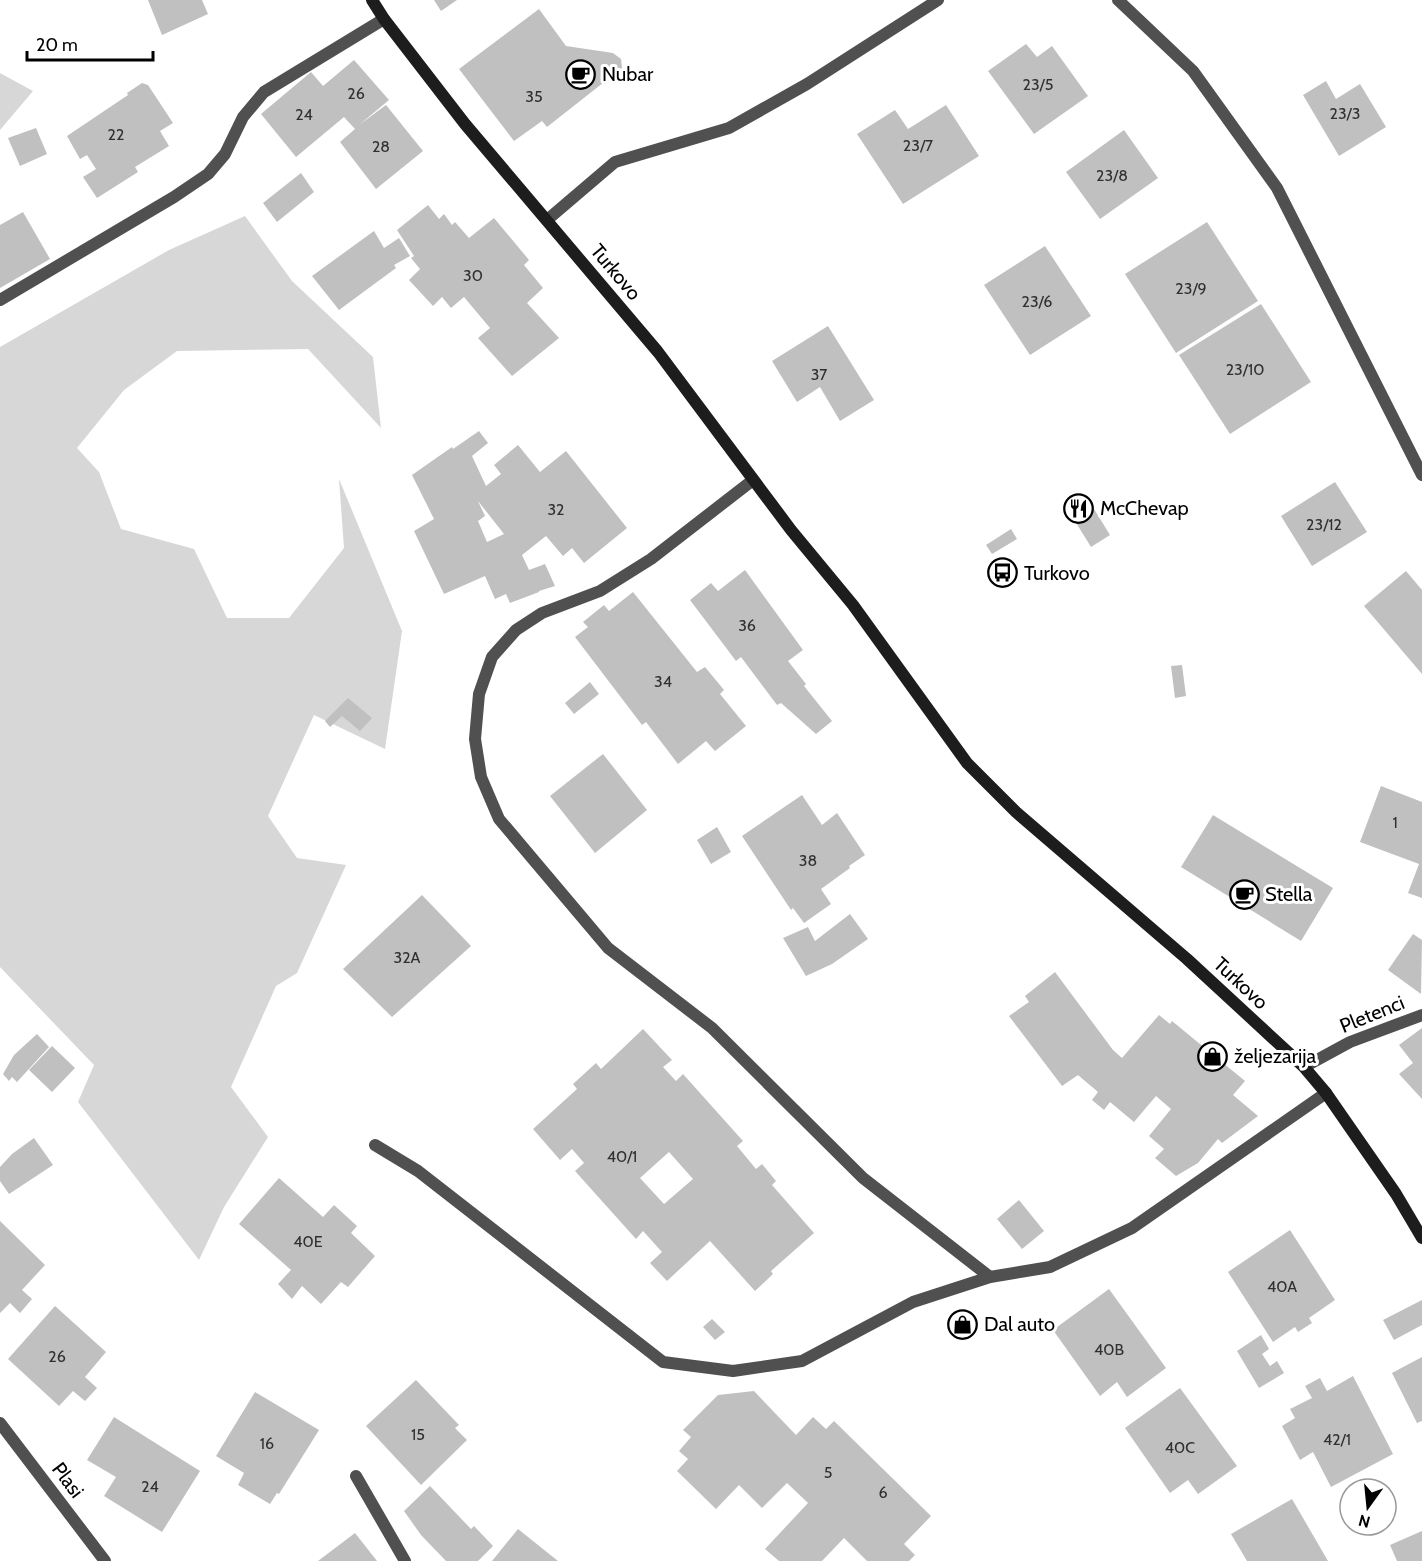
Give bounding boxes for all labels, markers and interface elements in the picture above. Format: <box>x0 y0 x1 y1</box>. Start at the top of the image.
scale bar <box>27 24 153 62</box>
text: 20 m <box>36 34 78 56</box>
cafe icon: Nubar <box>565 58 597 90</box>
place label: Nubar <box>602 62 654 86</box>
house number: 23/5 <box>1023 75 1053 94</box>
house number: 26 <box>347 84 365 103</box>
house number: 35 <box>525 87 543 106</box>
house number: 23/3 <box>1330 104 1360 123</box>
house number: 24 <box>295 105 313 124</box>
house number: 22 <box>108 125 124 144</box>
house number: 23/7 <box>903 136 933 155</box>
house number: 28 <box>372 137 390 156</box>
house number: 23/8 <box>1096 166 1128 185</box>
street label: Turkovo <box>586 239 646 305</box>
house number: 30 <box>463 266 483 285</box>
house number: 23/9 <box>1175 279 1207 298</box>
house number: 23/6 <box>1022 292 1052 311</box>
house number: 23/10 <box>1226 360 1264 379</box>
house number: 37 <box>811 365 827 384</box>
restaurant icon: McChevap <box>1063 492 1095 524</box>
place label: McChevap <box>1100 496 1189 520</box>
house number: 32 <box>547 500 565 519</box>
house number: 23/12 <box>1306 515 1342 534</box>
bus stop icon: Turkovo <box>987 557 1019 589</box>
place label: Turkovo <box>1024 561 1090 585</box>
house number: 36 <box>738 616 756 635</box>
house number: 34 <box>654 672 672 691</box>
house number: 1 <box>1392 813 1398 832</box>
house number: 38 <box>799 851 817 870</box>
cafe icon: Stella <box>1228 878 1260 910</box>
place label: Stella <box>1265 882 1313 906</box>
house number: 32A <box>394 948 421 967</box>
street label: Turkovo <box>1209 952 1273 1014</box>
street label: Pletenci <box>1336 990 1408 1038</box>
shop icon: željezarija <box>1197 1040 1229 1072</box>
place label: željezarija <box>1234 1044 1316 1068</box>
house number: 40/1 <box>607 1147 637 1166</box>
house number: 40E <box>293 1232 323 1251</box>
house number: 40A <box>1267 1277 1297 1296</box>
shop icon: Dal auto <box>947 1308 979 1340</box>
place label: Dal auto <box>984 1312 1055 1336</box>
house number: 40B <box>1094 1340 1124 1359</box>
house number: 26 <box>48 1347 66 1366</box>
house number: 15 <box>411 1425 425 1444</box>
house number: 42/1 <box>1323 1430 1351 1449</box>
house number: 16 <box>260 1434 274 1453</box>
house number: 40C <box>1165 1438 1195 1457</box>
street label: Plasi <box>47 1458 89 1502</box>
house number: 5 <box>824 1463 832 1482</box>
house number: 24 <box>141 1477 159 1496</box>
north arrow <box>1338 1477 1398 1537</box>
house number: 6 <box>878 1483 888 1502</box>
text: N <box>1356 1510 1372 1532</box>

